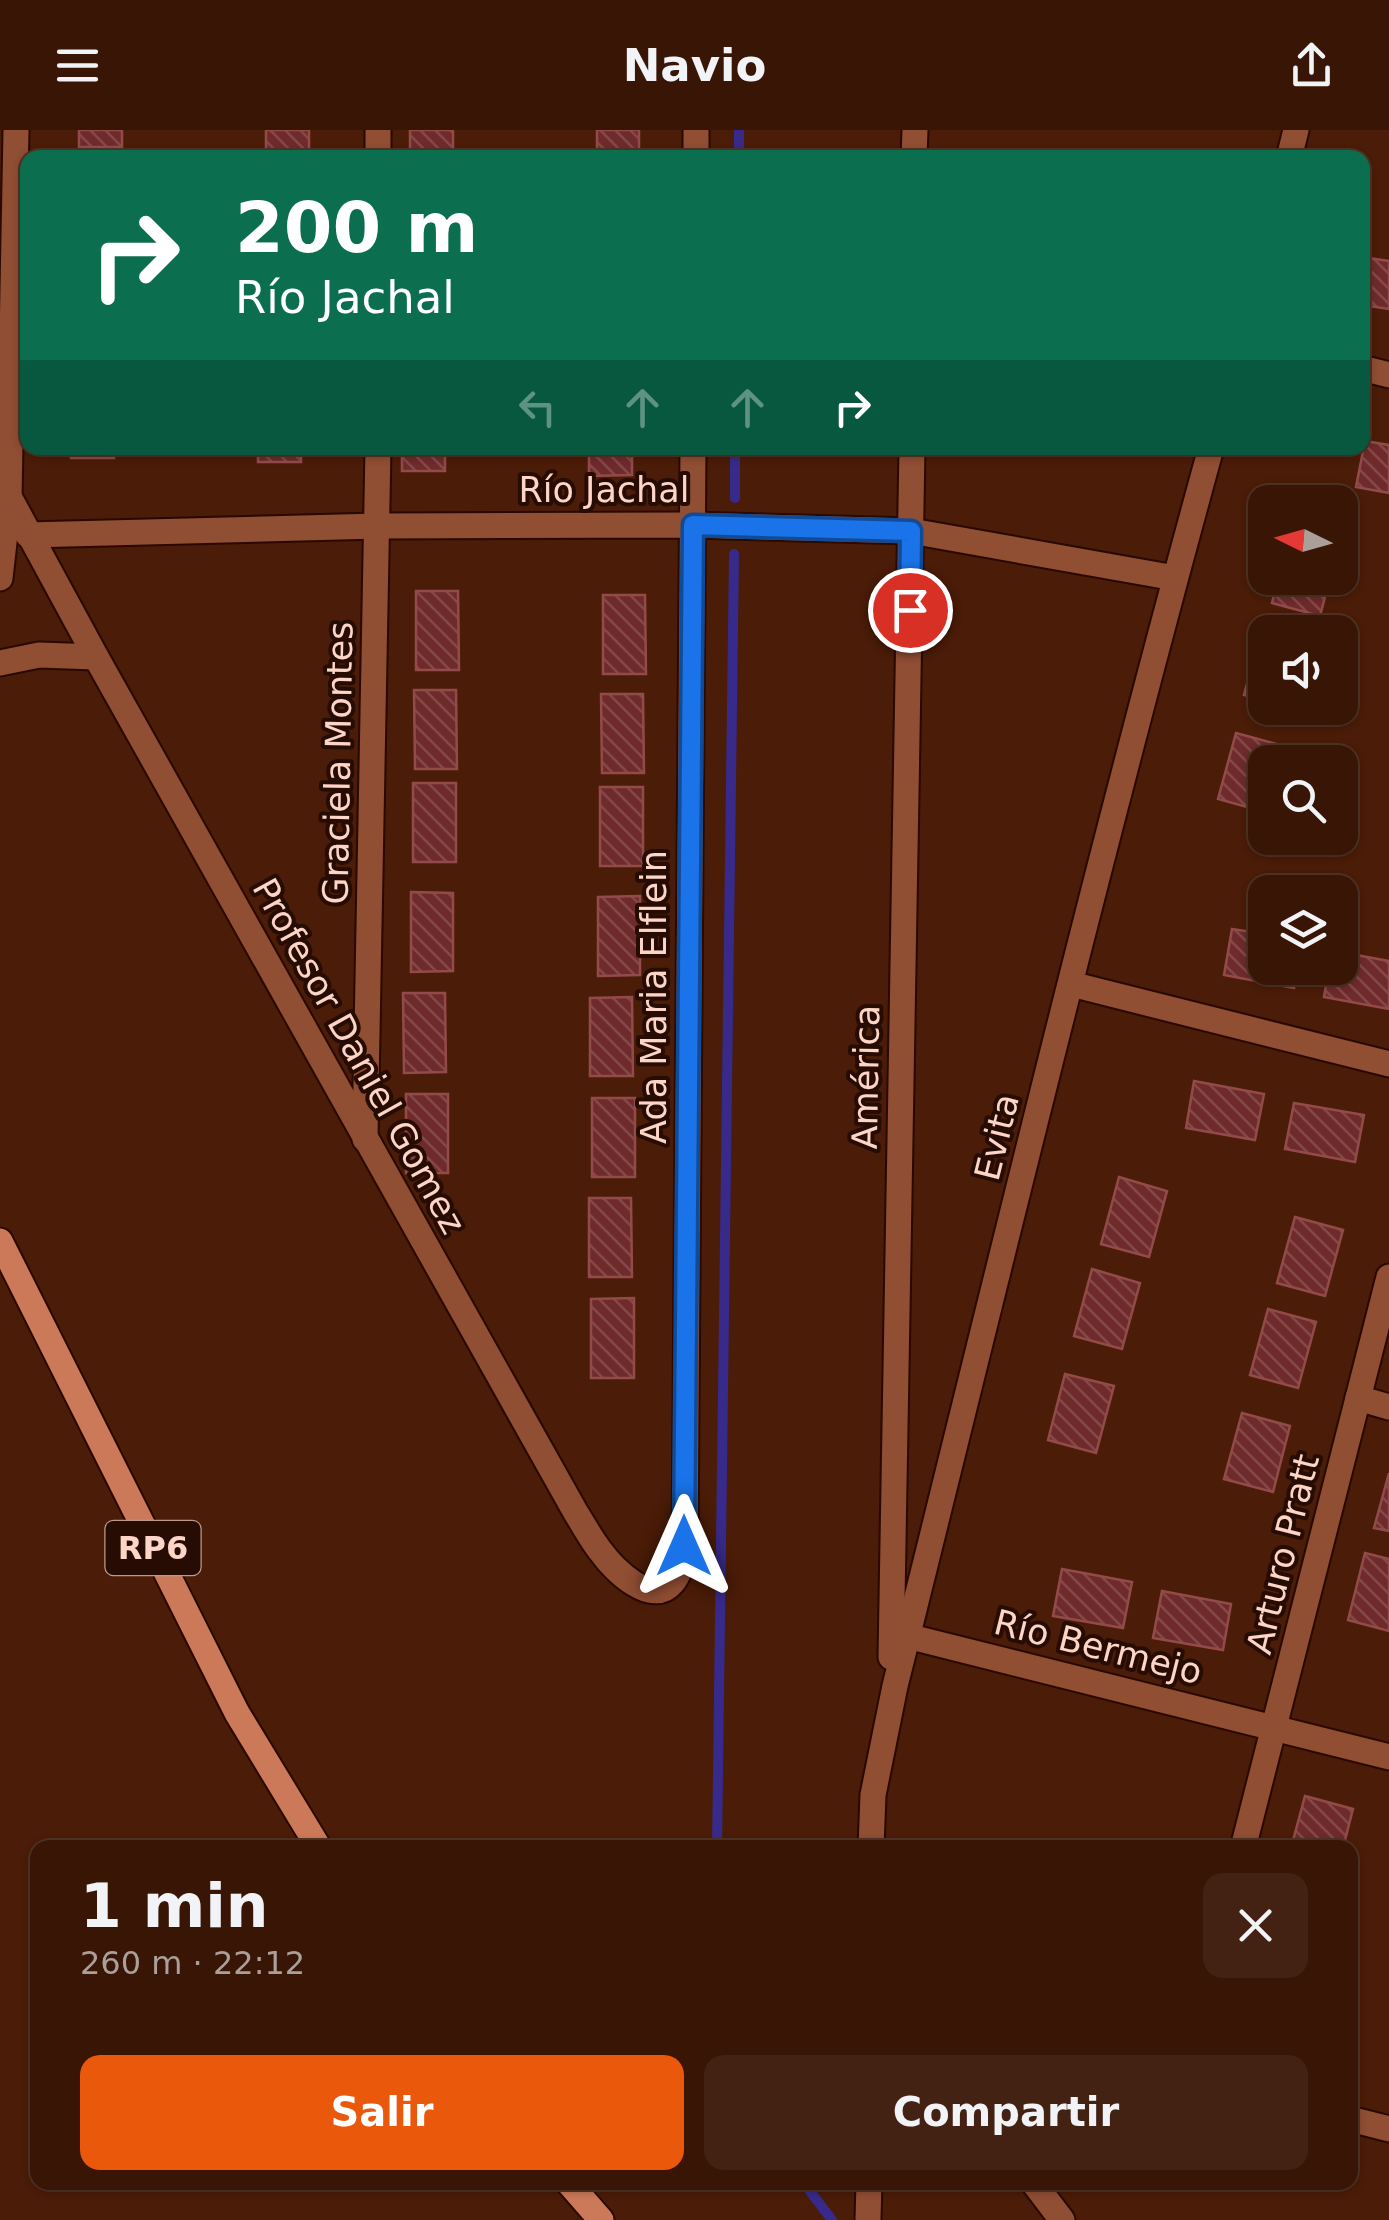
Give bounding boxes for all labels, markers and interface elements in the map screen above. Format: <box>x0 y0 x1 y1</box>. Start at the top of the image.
icon: menu <box>50 38 105 93</box>
icon: share <box>1284 38 1339 93</box>
text: Navio <box>623 39 766 92</box>
text: 200 m <box>235 187 478 269</box>
icon: right <box>70 190 200 320</box>
text: Río Jachal <box>235 271 455 324</box>
icon: left <box>510 380 565 435</box>
icon: ahead <box>615 380 670 435</box>
icon: ahead <box>720 380 775 435</box>
icon: right <box>825 380 880 435</box>
street label: Río Jachal <box>519 470 689 510</box>
north arrow <box>1248 485 1358 595</box>
map controls <box>1248 485 1358 985</box>
pin <box>868 568 953 653</box>
icon: arrive <box>883 583 938 638</box>
button: sound <box>1248 615 1358 725</box>
street label: Graciela Montes <box>316 621 360 905</box>
button: search <box>1248 745 1358 855</box>
street label: Ada Maria Elflein <box>634 850 674 1144</box>
street label: Profesor Daniel Gomez <box>245 871 473 1241</box>
button: layers <box>1248 875 1358 985</box>
street label: América <box>845 1004 887 1150</box>
street label: Evita <box>967 1090 1027 1184</box>
street label: Arturo Pratt <box>1239 1450 1327 1658</box>
position arrow <box>632 1494 736 1598</box>
road number: RP6 <box>106 1521 200 1575</box>
street label: Río Bermejo <box>990 1602 1206 1692</box>
text: 1 min <box>80 1871 268 1941</box>
button: close <box>1203 1873 1308 1978</box>
text: 260 m · 22:12 <box>80 1944 305 1982</box>
button: Salir <box>80 2055 684 2170</box>
button: Compartir <box>704 2055 1308 2170</box>

